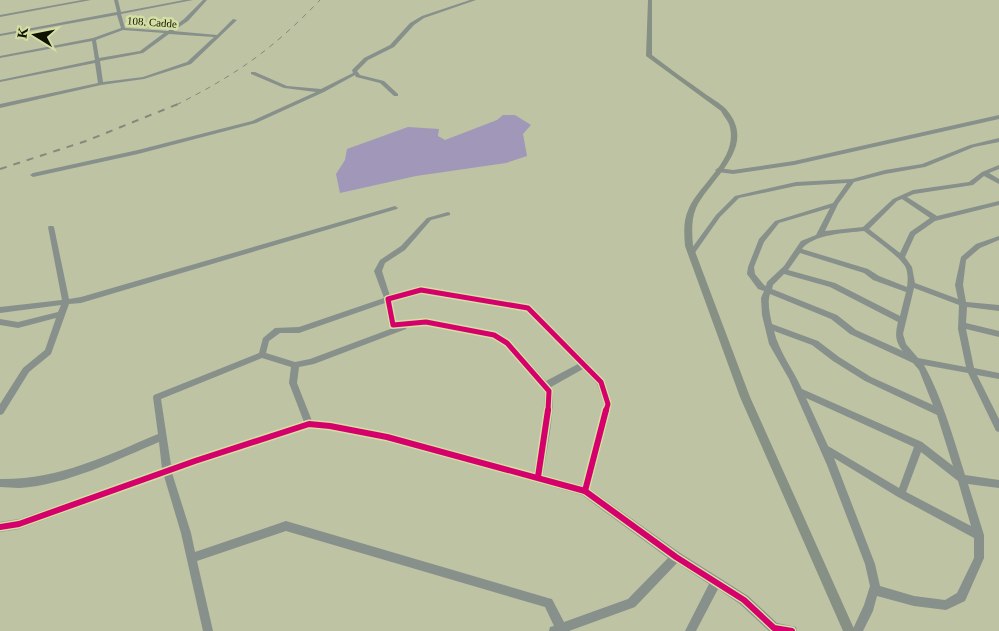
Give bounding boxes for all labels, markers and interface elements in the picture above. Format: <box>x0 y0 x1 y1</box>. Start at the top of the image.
north arrow <box>10 10 60 60</box>
street label: 108. Cadde <box>127 14 178 30</box>
text: K <box>14 26 31 39</box>

